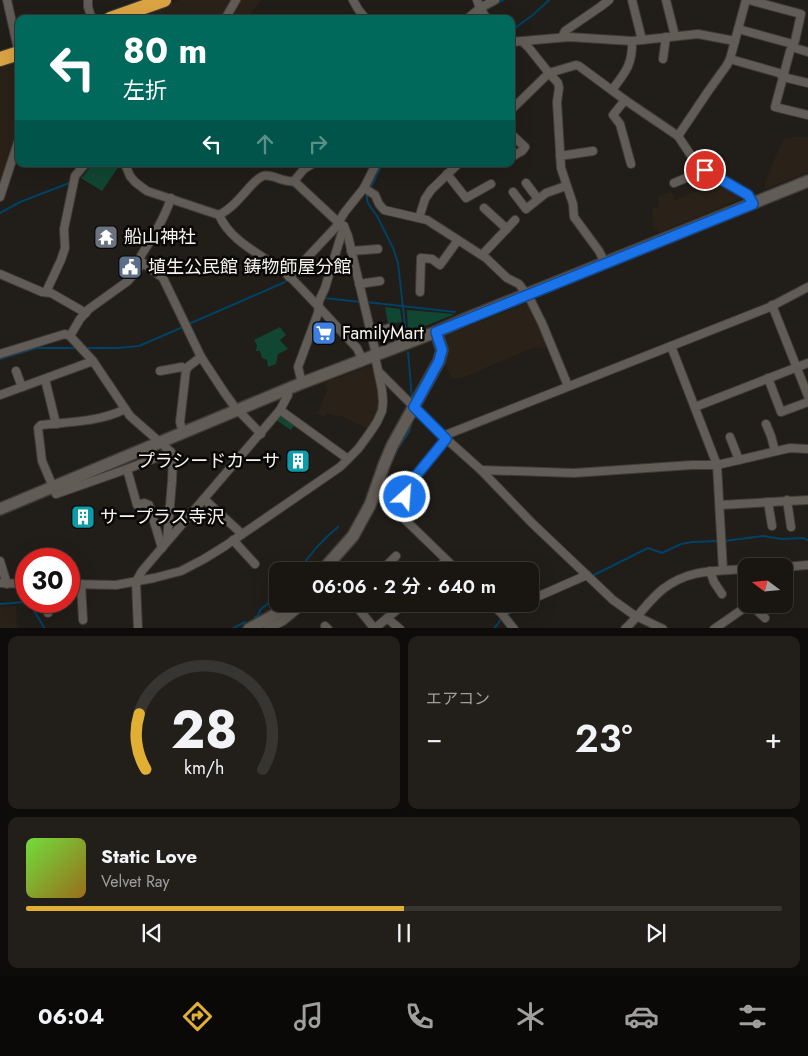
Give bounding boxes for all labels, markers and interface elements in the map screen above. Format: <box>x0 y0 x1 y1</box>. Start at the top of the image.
text: 80 m <box>123 26 207 76</box>
icon: left <box>40 35 105 100</box>
text: 左折 <box>123 74 167 106</box>
icon: left <box>198 130 226 158</box>
icon: ahead <box>251 130 279 158</box>
icon: right <box>304 130 332 158</box>
pin <box>684 149 726 191</box>
icon: arrive <box>691 156 719 184</box>
temple icon: 船山神社 <box>93 224 119 250</box>
place label: 船山神社 <box>124 224 196 250</box>
public building icon: 埴生公民館 鋳物師屋分館 <box>117 254 143 280</box>
place label: 埴生公民館 鋳物師屋分館 <box>148 254 351 280</box>
supermarket icon: FamilyMart <box>311 320 337 346</box>
place label: FamilyMart <box>342 320 424 346</box>
place label: プラシードカーサ <box>137 448 280 474</box>
building icon: プラシードカーサ <box>285 448 311 474</box>
position arrow <box>378 470 430 522</box>
building icon: サープラス寺沢 <box>70 504 96 530</box>
place label: サープラス寺沢 <box>100 504 225 530</box>
speed limit sign: 30 <box>15 548 80 613</box>
north arrow <box>738 558 792 612</box>
map controls <box>738 558 793 613</box>
text: 06:06 · 2 分 · 640 m <box>312 573 496 600</box>
text: エアコン <box>426 687 490 710</box>
text: 28 <box>171 692 237 768</box>
text: 23° <box>575 711 632 766</box>
text: − <box>426 718 443 759</box>
text: + <box>765 718 782 759</box>
text: km/h <box>184 755 224 781</box>
text: Static Love <box>101 843 197 870</box>
text: Velvet Ray <box>101 870 170 893</box>
icon: previous <box>138 919 166 947</box>
icon: pause <box>390 919 418 947</box>
icon: next <box>642 919 670 947</box>
icon: directions <box>180 999 215 1034</box>
icon: music <box>291 999 326 1034</box>
icon: phone <box>402 999 437 1034</box>
icon: climate <box>513 999 548 1034</box>
icon: car <box>624 999 659 1034</box>
icon: filters <box>735 999 770 1034</box>
text: 06:04 <box>38 1000 104 1032</box>

